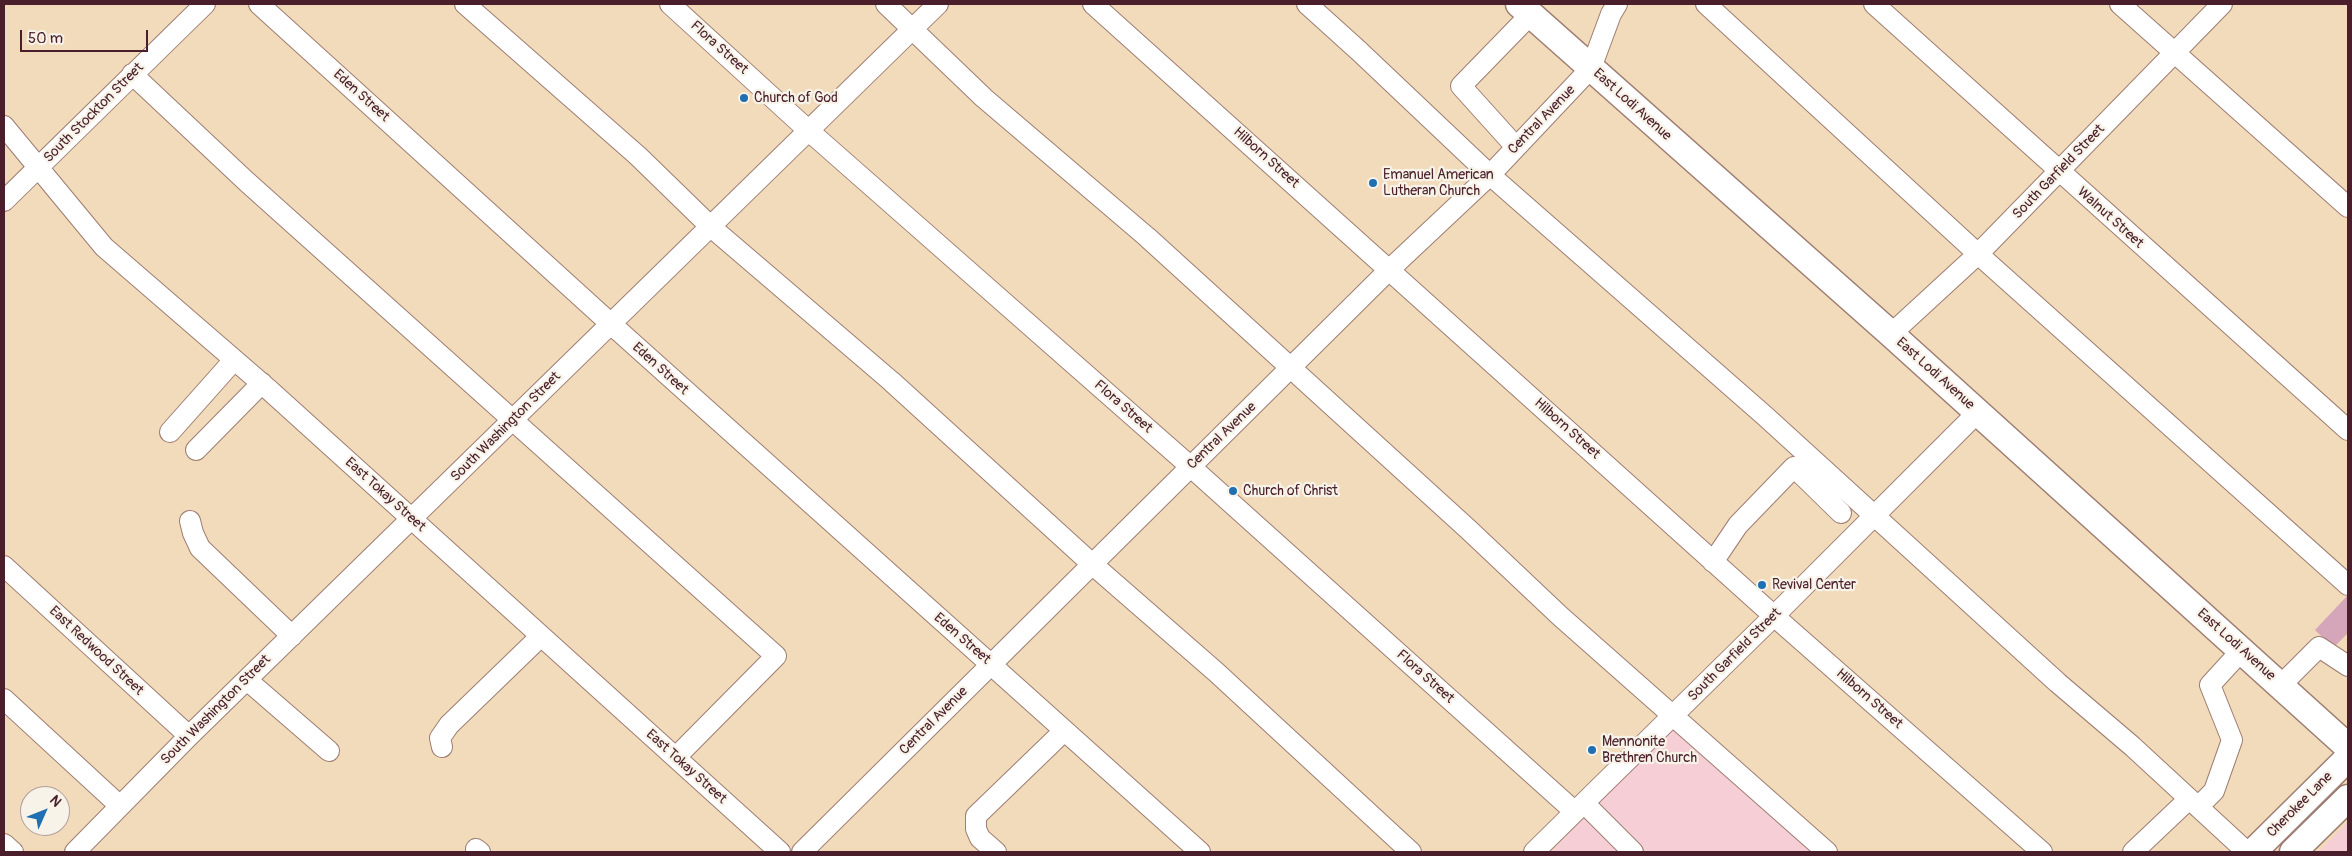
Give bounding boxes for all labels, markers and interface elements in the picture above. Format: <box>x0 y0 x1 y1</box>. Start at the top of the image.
street label: Flora Street <box>687 18 751 78</box>
scale bar <box>22 20 150 52</box>
text: 50 m <box>28 29 63 48</box>
street label: South Stockton Street <box>41 60 147 166</box>
street label: East Lodi Avenue <box>1589 65 1675 145</box>
street label: Eden Street <box>329 66 393 126</box>
street label: Central Avenue <box>1505 82 1579 158</box>
place label: Church of God <box>754 90 838 106</box>
marker: Church of God <box>738 92 750 104</box>
street label: South Garfield Street <box>2010 121 2108 223</box>
street label: Hilborn Street <box>1230 124 1302 192</box>
place label: Emanuel American Lutheran Church <box>1383 167 1494 200</box>
marker: Emanuel American Lutheran Church <box>1367 177 1379 189</box>
street label: Walnut Street <box>2073 184 2147 252</box>
street label: East Lodi Avenue <box>1892 334 1978 414</box>
street label: Eden Street <box>628 339 692 399</box>
street label: South Washington Street <box>447 368 565 486</box>
street label: Flora Street <box>1090 377 1156 437</box>
street label: Hilborn Street <box>1531 395 1603 463</box>
street label: Central Avenue <box>1184 399 1260 473</box>
street label: East Tokay Street <box>341 454 429 536</box>
place label: Church of Christ <box>1243 483 1338 499</box>
marker: Church of Christ <box>1227 485 1239 497</box>
place label: Revival Center <box>1772 577 1856 593</box>
marker: Revival Center <box>1756 579 1768 591</box>
street label: East Redwood Street <box>45 603 147 699</box>
street label: South Garfield Street <box>1685 605 1785 705</box>
street label: East Lodi Avenue <box>2193 605 2279 685</box>
street label: Eden Street <box>930 610 994 668</box>
street label: Flora Street <box>1393 647 1457 707</box>
street label: South Washington Street <box>157 651 275 769</box>
street label: Hilborn Street <box>1832 665 1906 733</box>
street label: Central Avenue <box>896 683 972 759</box>
street label: East Tokay Street <box>642 726 730 808</box>
place label: Mennonite Brethren Church <box>1602 734 1697 766</box>
marker: Mennonite Brethren Church <box>1586 744 1598 756</box>
street label: Cherokee Lane <box>2264 769 2336 841</box>
north arrow <box>20 786 70 836</box>
text: N <box>46 792 65 810</box>

